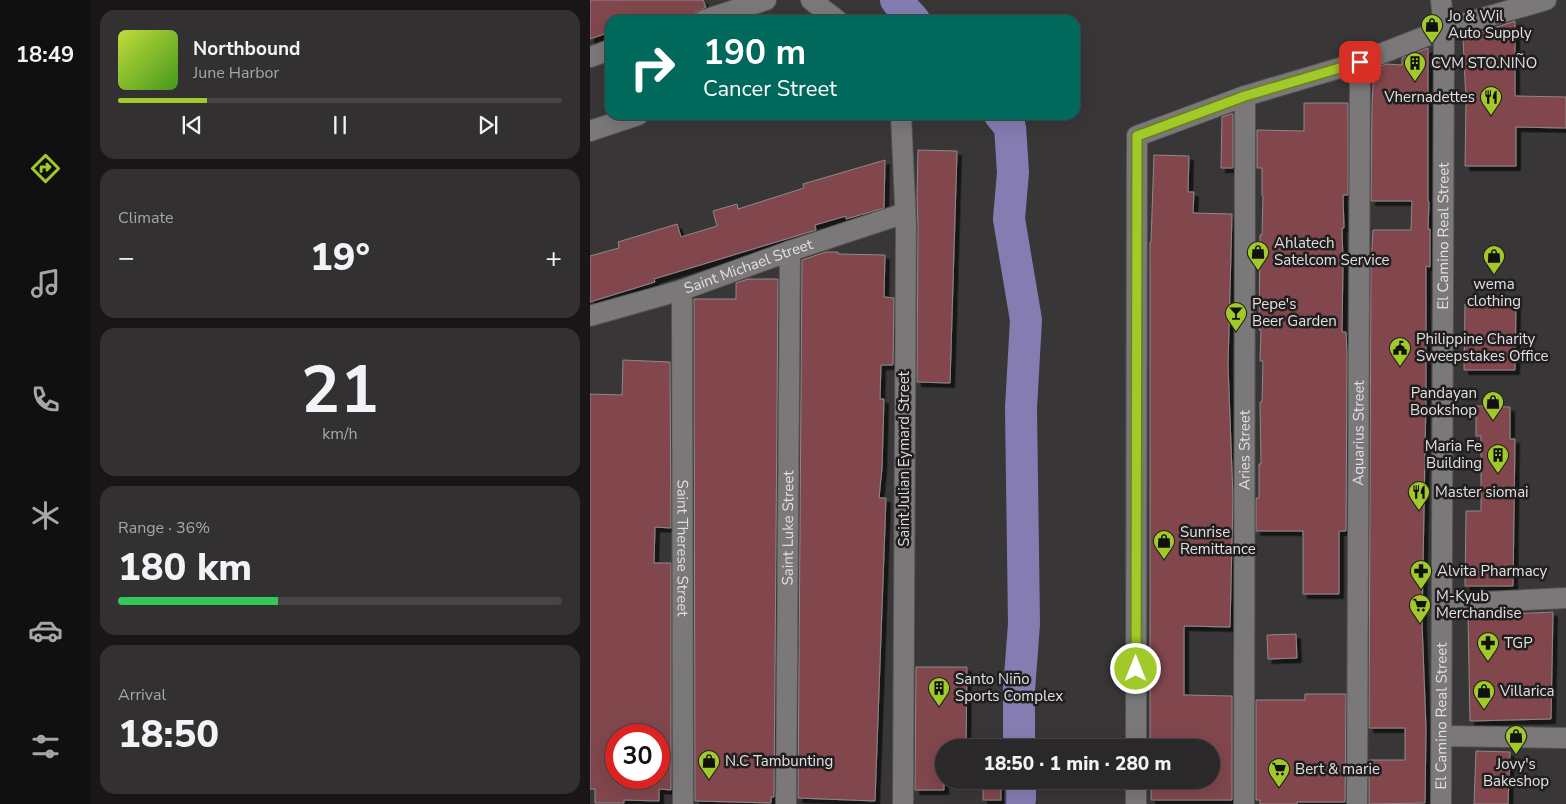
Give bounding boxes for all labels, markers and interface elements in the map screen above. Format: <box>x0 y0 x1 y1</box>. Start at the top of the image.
place label: Jo & Wil Auto Supply <box>1447 6 1532 43</box>
shop icon: Jo & Wil Auto Supply <box>1420 13 1444 44</box>
text: 190 m <box>703 29 806 76</box>
icon: right <box>620 35 685 100</box>
text: Northbound <box>193 36 300 62</box>
text: 18:49 <box>16 40 74 70</box>
pin <box>1339 41 1381 83</box>
icon: arrive <box>1346 48 1374 76</box>
building icon: CVM STO.NIÑO <box>1403 51 1427 82</box>
place label: CVM STO.NIÑO <box>1431 53 1537 73</box>
text: June Harbor <box>193 62 279 84</box>
text: Cancer Street <box>703 74 837 104</box>
restaurant icon: Vhernadettes <box>1479 85 1503 116</box>
place label: Vhernadettes <box>1383 87 1475 107</box>
icon: previous <box>178 111 206 139</box>
icon: pause <box>326 111 354 139</box>
icon: next <box>474 111 502 139</box>
icon: directions <box>28 151 63 186</box>
street label: El Camino Real Street <box>1433 162 1453 310</box>
text: Climate <box>118 207 173 229</box>
text: 19° <box>310 232 370 283</box>
place label: Ahlatech Satelcom Service <box>1274 233 1390 270</box>
street label: Saint Michael Street <box>681 234 816 298</box>
text: − <box>118 239 135 277</box>
text: + <box>545 239 562 277</box>
shop icon: Ahlatech Satelcom Service <box>1246 240 1270 271</box>
shop icon: wema clothing <box>1482 244 1506 275</box>
icon: music <box>28 266 63 301</box>
place label: wema clothing <box>1467 274 1521 311</box>
place label: Pepe's Beer Garden <box>1252 294 1337 331</box>
bar icon: Pepe's Beer Garden <box>1224 301 1248 332</box>
place label: Philippine Charity Sweepstakes Office <box>1416 329 1548 366</box>
public building icon: Philippine Charity Sweepstakes Office <box>1388 336 1412 367</box>
text: 21 <box>301 346 379 435</box>
street label: Saint Julian Eymard Street <box>894 370 914 547</box>
street label: Aquarius Street <box>1348 380 1369 486</box>
icon: phone <box>28 382 63 417</box>
place label: Pandayan Bookshop <box>1410 383 1477 420</box>
shop icon: Pandayan Bookshop <box>1481 390 1505 421</box>
street label: Aries Street <box>1234 409 1255 490</box>
text: km/h <box>322 423 358 445</box>
place label: Maria Fe Building <box>1425 436 1482 473</box>
building icon: Maria Fe Building <box>1486 443 1510 474</box>
street label: Saint Luke Street <box>778 470 798 586</box>
street label: Saint Therese Street <box>672 479 693 617</box>
restaurant icon: Master siomai <box>1407 480 1431 511</box>
place label: Master siomai <box>1435 482 1529 502</box>
icon: climate <box>28 498 63 533</box>
text: Range · 36% <box>118 517 210 539</box>
place label: Sunrise Remittance <box>1180 522 1256 559</box>
shop icon: Sunrise Remittance <box>1152 529 1176 560</box>
text: 180 km <box>118 542 252 593</box>
pharmacy icon: Alvita Pharmacy <box>1409 559 1433 590</box>
place label: Alvita Pharmacy <box>1437 561 1548 581</box>
place label: M-Kyub Merchandise <box>1436 586 1521 623</box>
supermarket icon: M-Kyub Merchandise <box>1408 593 1432 624</box>
icon: car <box>28 613 63 648</box>
pharmacy icon: TGP <box>1476 631 1500 662</box>
place label: TGP <box>1504 633 1533 653</box>
position arrow <box>1109 642 1161 694</box>
street label: El Camino Real Street <box>1431 642 1452 790</box>
place label: Santo Niño Sports Complex <box>955 669 1063 706</box>
building icon: Santo Niño Sports Complex <box>927 676 951 707</box>
shop icon: Villarica <box>1472 679 1496 710</box>
place label: Villarica <box>1499 681 1554 701</box>
text: Arrival <box>118 684 166 706</box>
text: 18:50 <box>118 709 219 760</box>
speed limit sign: 30 <box>605 724 670 789</box>
shop icon: Jovy's Bakeshop <box>1504 724 1528 755</box>
icon: filters <box>28 729 63 764</box>
shop icon: N.C Tambunting <box>697 749 721 780</box>
place label: N.C Tambunting <box>725 751 833 771</box>
text: 18:50 · 1 min · 280 m <box>984 751 1171 777</box>
place label: Jovy's Bakeshop <box>1483 754 1549 791</box>
supermarket icon: Bert & marie <box>1267 757 1291 788</box>
place label: Bert & marie <box>1295 759 1380 779</box>

